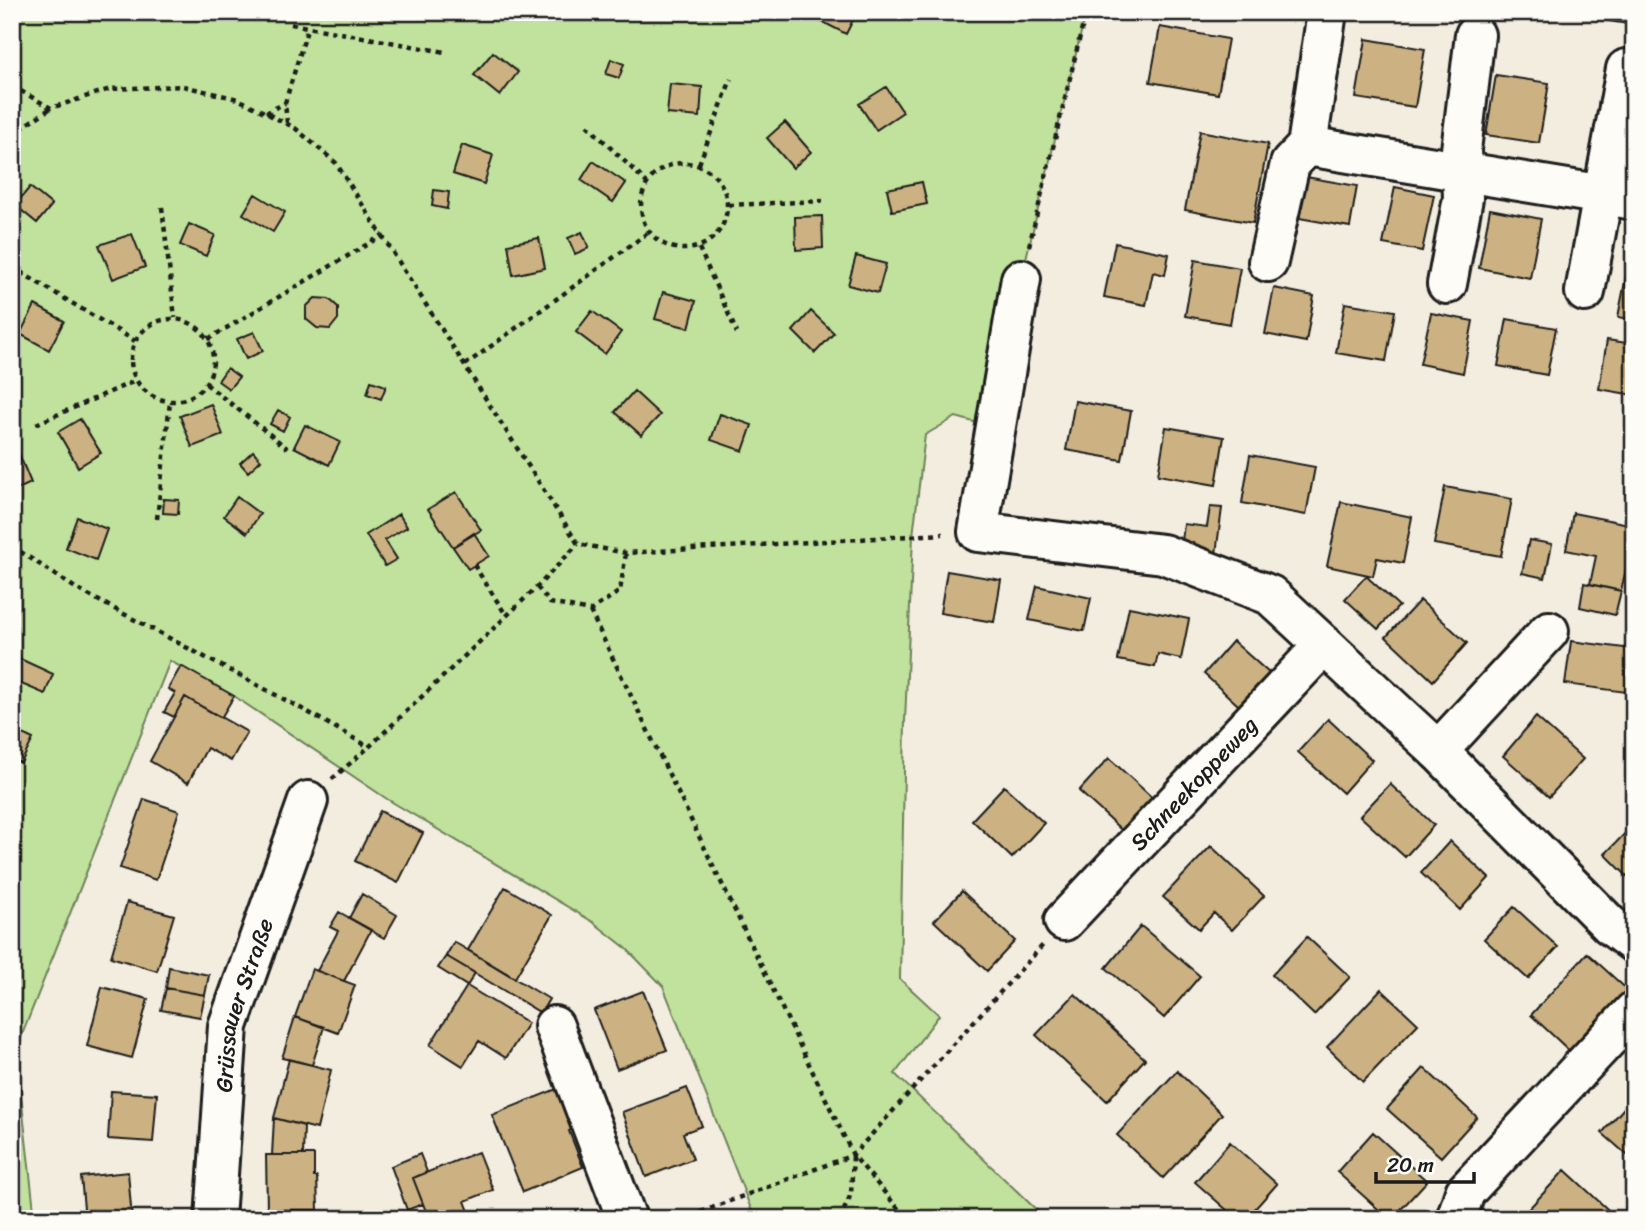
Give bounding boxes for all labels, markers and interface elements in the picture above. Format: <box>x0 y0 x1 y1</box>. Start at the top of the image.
street label: Schneekoppeweg <box>1119 706 1268 861</box>
street label: Grüssauer Straße <box>203 912 285 1094</box>
scale bar <box>1376 1140 1474 1184</box>
text: 20 m <box>1387 1146 1434 1184</box>

